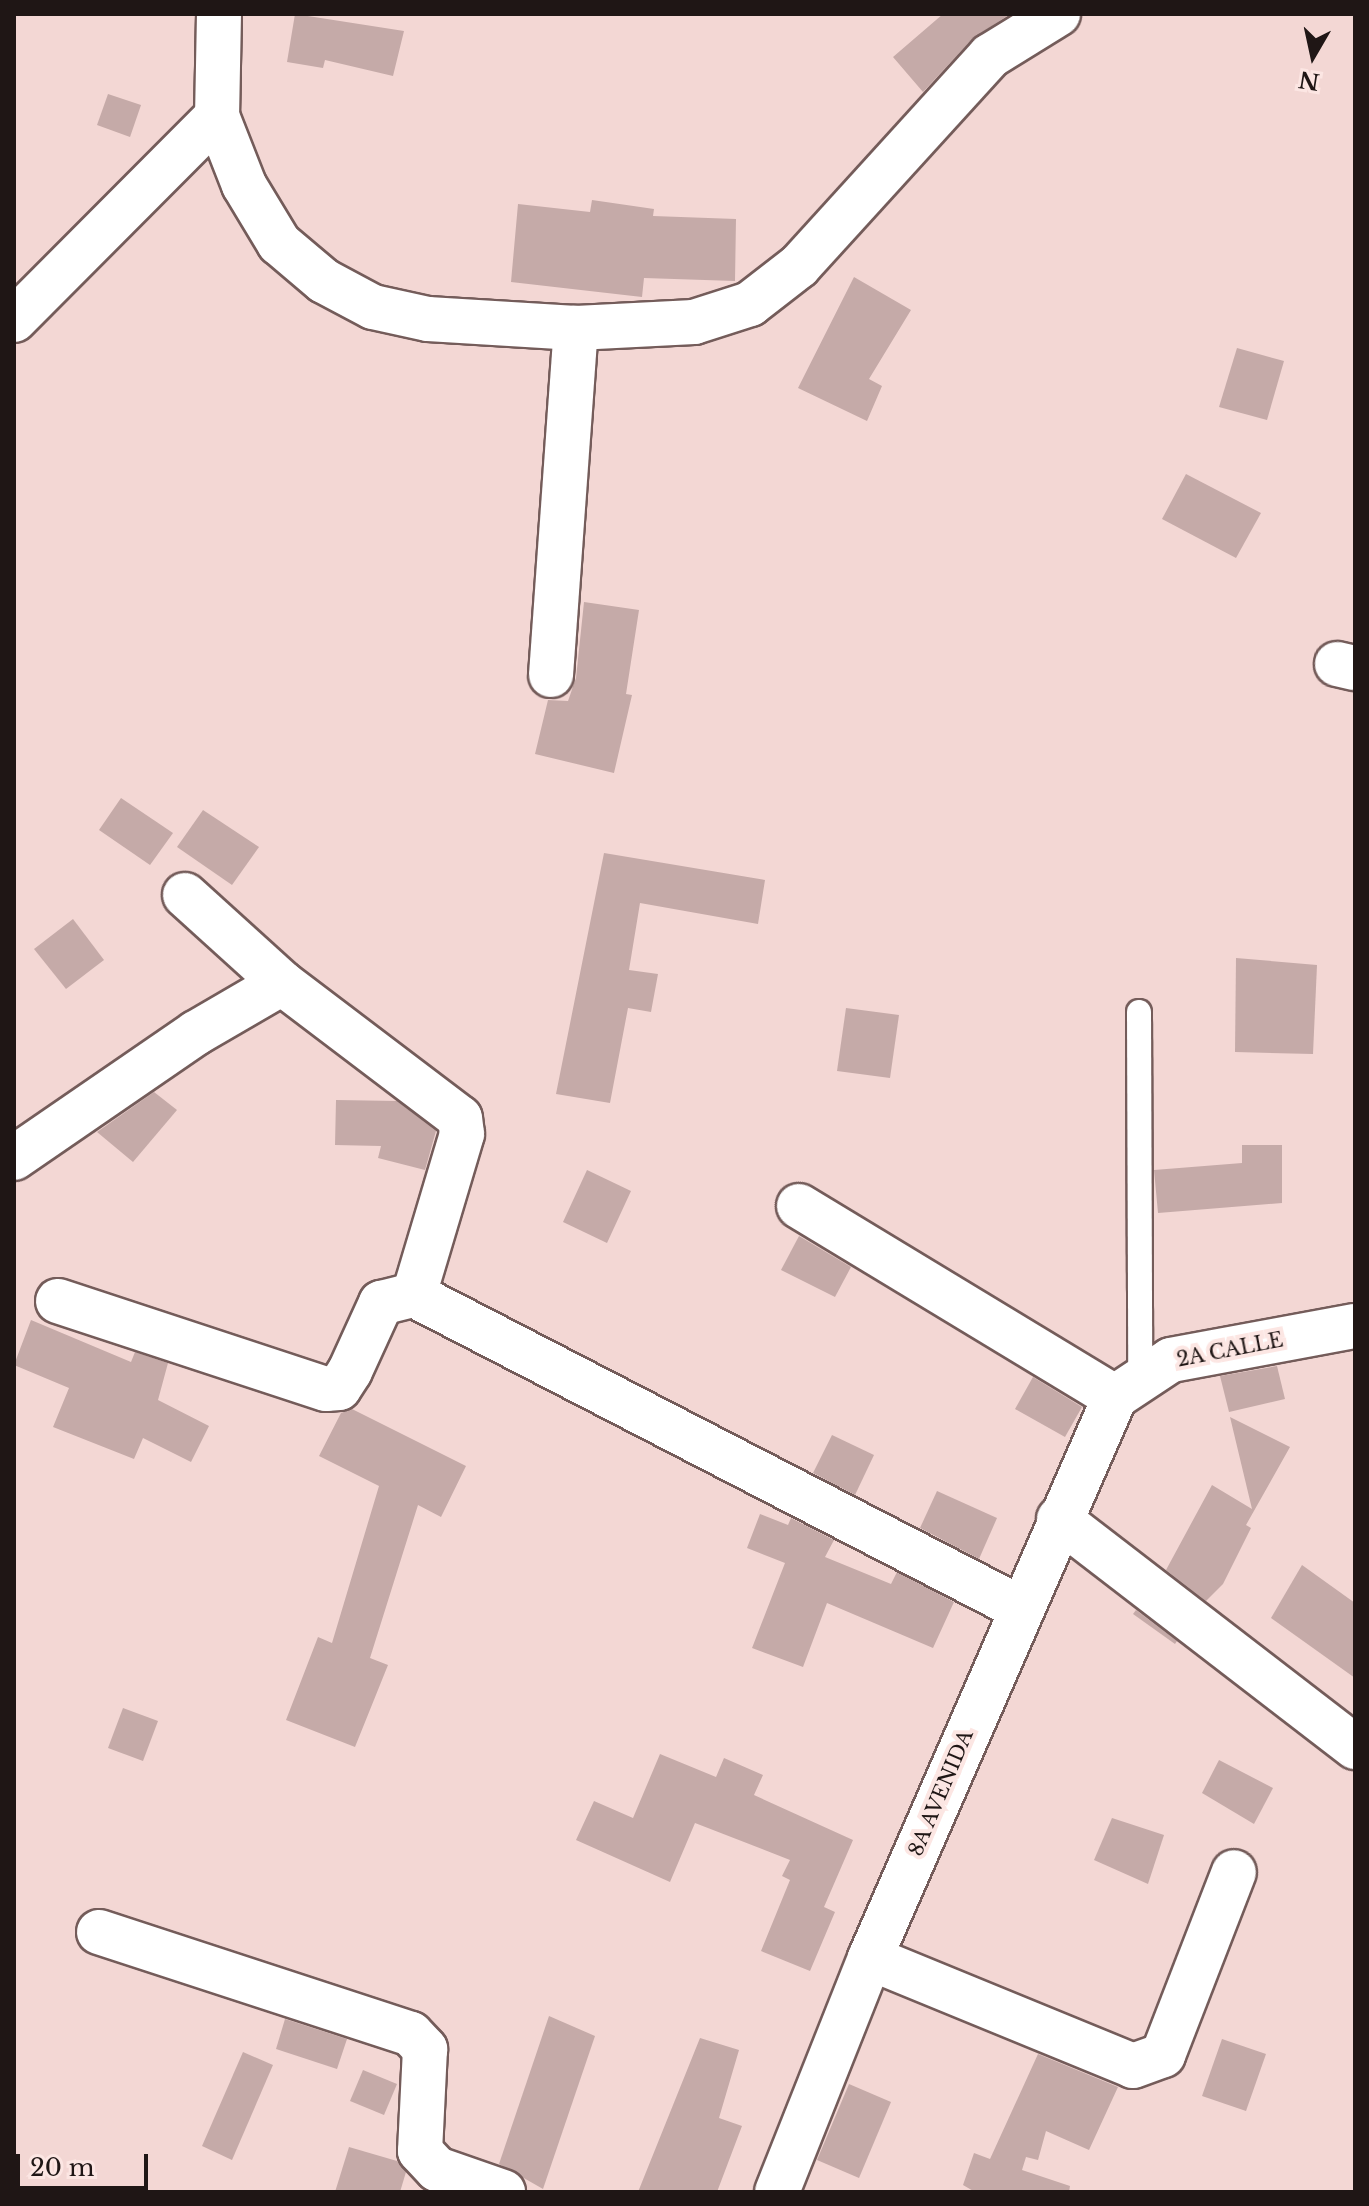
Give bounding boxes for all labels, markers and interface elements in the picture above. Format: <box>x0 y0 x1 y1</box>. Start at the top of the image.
north arrow <box>1273 16 1353 96</box>
text: N <box>1297 65 1321 95</box>
street label: 2A CALLE <box>1174 1328 1286 1372</box>
street label: 8A AVENIDA <box>903 1726 979 1860</box>
scale bar <box>20 2138 152 2188</box>
text: 20 m <box>30 2153 95 2182</box>

